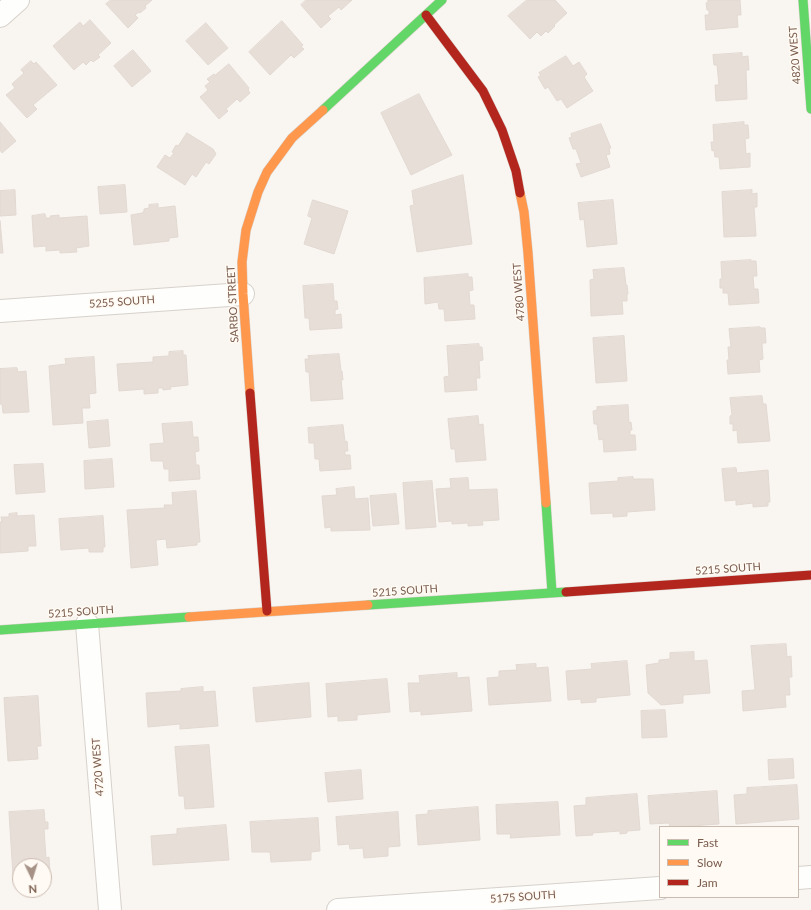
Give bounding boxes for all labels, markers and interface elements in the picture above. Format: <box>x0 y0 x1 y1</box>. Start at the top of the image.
street label: 4820 WEST <box>786 25 804 85</box>
street label: 4780 WEST <box>510 262 528 322</box>
street label: SARBO STREET <box>224 265 242 343</box>
street label: 5255 SOUTH <box>89 293 155 311</box>
street label: 5215 SOUTH <box>695 560 761 578</box>
street label: 5215 SOUTH <box>372 582 438 600</box>
street label: 5215 SOUTH <box>48 603 114 621</box>
street label: 4720 WEST <box>89 737 107 797</box>
legend <box>659 826 799 898</box>
text: Fast <box>697 835 718 850</box>
text: Slow <box>697 855 722 870</box>
north arrow <box>12 858 52 898</box>
text: Jam <box>697 875 718 890</box>
text: N <box>28 883 37 896</box>
street label: 5175 SOUTH <box>490 888 556 906</box>

